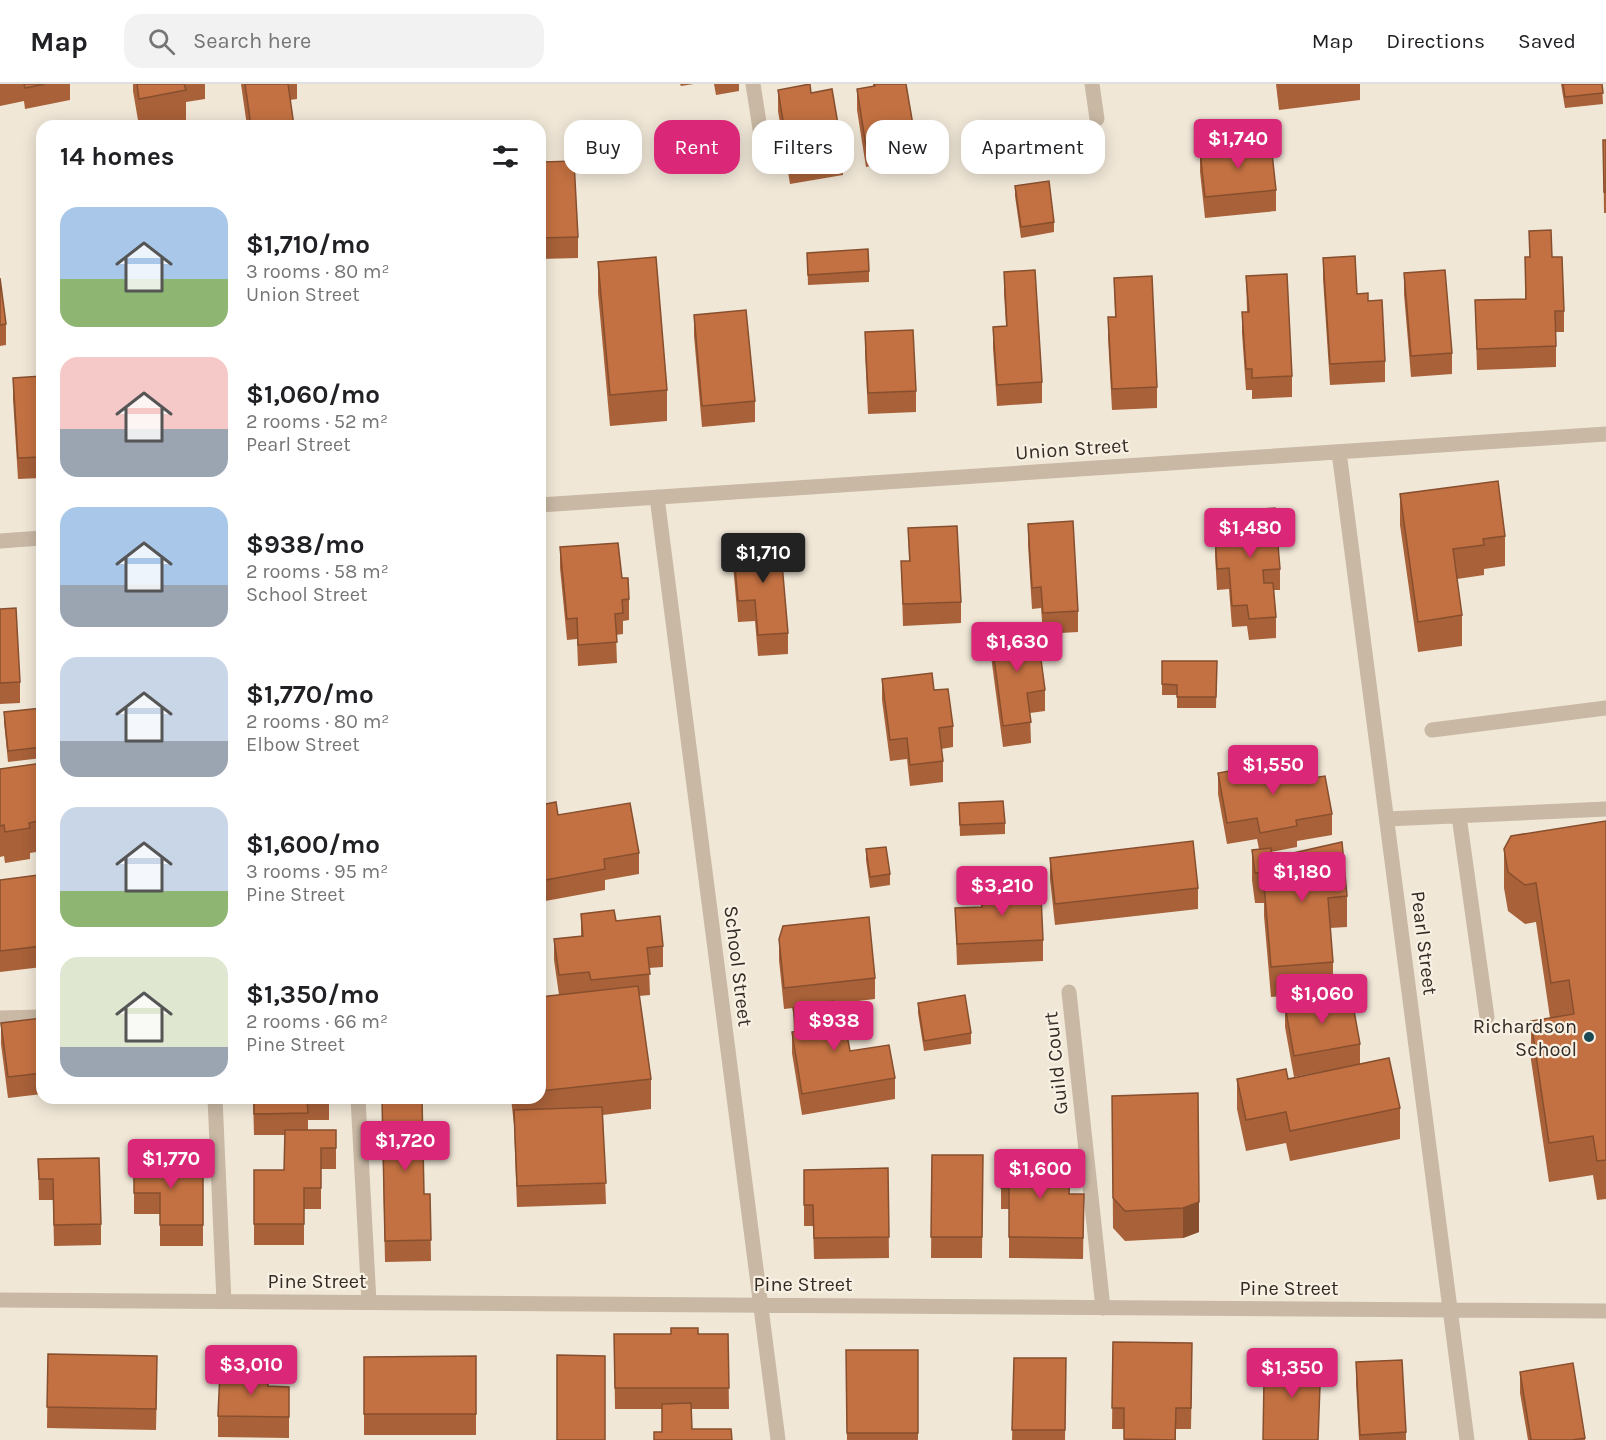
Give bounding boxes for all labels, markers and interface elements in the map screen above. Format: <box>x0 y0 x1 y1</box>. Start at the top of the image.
search box <box>124 14 544 68</box>
text: Map <box>30 25 88 58</box>
icon: search <box>145 25 178 58</box>
text: Search here <box>193 28 311 54</box>
text: Map <box>1312 29 1353 53</box>
text: Directions <box>1386 29 1485 53</box>
text: Saved <box>1518 29 1576 53</box>
pin: $1,740 <box>1189 119 1287 170</box>
chip: Buy <box>564 120 642 174</box>
chip: Rent <box>654 120 740 174</box>
chip: Filters <box>752 120 854 174</box>
chip: New <box>866 120 949 174</box>
chip: Apartment <box>961 120 1105 174</box>
text: $1,740 <box>1208 127 1268 150</box>
icon: filters <box>489 140 522 173</box>
text: 14 homes <box>60 141 174 172</box>
text: $1,710/mo <box>246 229 370 260</box>
icon: home <box>108 231 180 303</box>
text: 3 rooms · 80 m² <box>246 260 390 283</box>
text: Union Street <box>246 283 360 306</box>
text: $1,060/mo <box>246 379 380 410</box>
icon: home <box>108 381 180 453</box>
text: 2 rooms · 52 m² <box>246 410 388 433</box>
text: Pearl Street <box>246 433 351 456</box>
street label: Union Street <box>1014 434 1130 464</box>
pin: $1,480 <box>1201 508 1299 559</box>
text: $1,480 <box>1218 516 1282 539</box>
text: $938/mo <box>246 529 364 560</box>
icon: home <box>108 531 180 603</box>
pin: $1,710 <box>714 533 812 584</box>
text: $1,710 <box>735 541 791 564</box>
text: 2 rooms · 58 m² <box>246 560 389 583</box>
text: School Street <box>246 583 368 606</box>
pin: $1,630 <box>968 622 1066 673</box>
text: $1,630 <box>985 630 1049 653</box>
text: $1,770/mo <box>246 679 374 710</box>
icon: home <box>108 681 180 753</box>
text: 2 rooms · 80 m² <box>246 710 389 733</box>
text: Elbow Street <box>246 733 360 756</box>
pin: $1,550 <box>1224 745 1322 796</box>
text: $1,550 <box>1242 753 1304 776</box>
text: $1,600/mo <box>246 829 380 860</box>
icon: home <box>108 831 180 903</box>
pin: $1,180 <box>1253 852 1351 903</box>
text: 3 rooms · 95 m² <box>246 860 388 883</box>
text: $1,180 <box>1273 860 1331 883</box>
pin: $3,210 <box>953 866 1051 917</box>
text: $3,210 <box>970 874 1034 897</box>
text: Pine Street <box>246 883 345 906</box>
street label: Pearl Street <box>1406 890 1442 997</box>
street label: School Street <box>719 904 757 1028</box>
pin: $1,060 <box>1273 974 1371 1025</box>
text: $1,350/mo <box>246 979 379 1010</box>
icon: home <box>108 981 180 1053</box>
text: $1,060 <box>1290 982 1354 1005</box>
pin: $938 <box>798 1001 870 1052</box>
text: $938 <box>808 1009 860 1032</box>
text: 2 rooms · 66 m² <box>246 1010 388 1033</box>
street label: Guild Court <box>1039 1010 1073 1116</box>
place label: Richardson School <box>1473 1015 1577 1061</box>
marker: Richardson School <box>1582 1030 1596 1044</box>
text: Pine Street <box>246 1033 345 1056</box>
pin: $1,720 <box>356 1121 454 1172</box>
text: $1,720 <box>375 1129 435 1152</box>
pin: $1,770 <box>122 1139 220 1190</box>
text: $1,770 <box>142 1147 200 1170</box>
pin: $1,600 <box>991 1149 1089 1200</box>
text: $1,600 <box>1008 1157 1072 1180</box>
street label: Pine Street <box>267 1270 367 1293</box>
street label: Pine Street <box>753 1273 853 1296</box>
street label: Pine Street <box>1239 1277 1339 1300</box>
pin: $3,010 <box>202 1345 300 1396</box>
pin: $1,350 <box>1243 1348 1341 1399</box>
text: $3,010 <box>219 1353 283 1376</box>
text: $1,350 <box>1261 1356 1323 1379</box>

